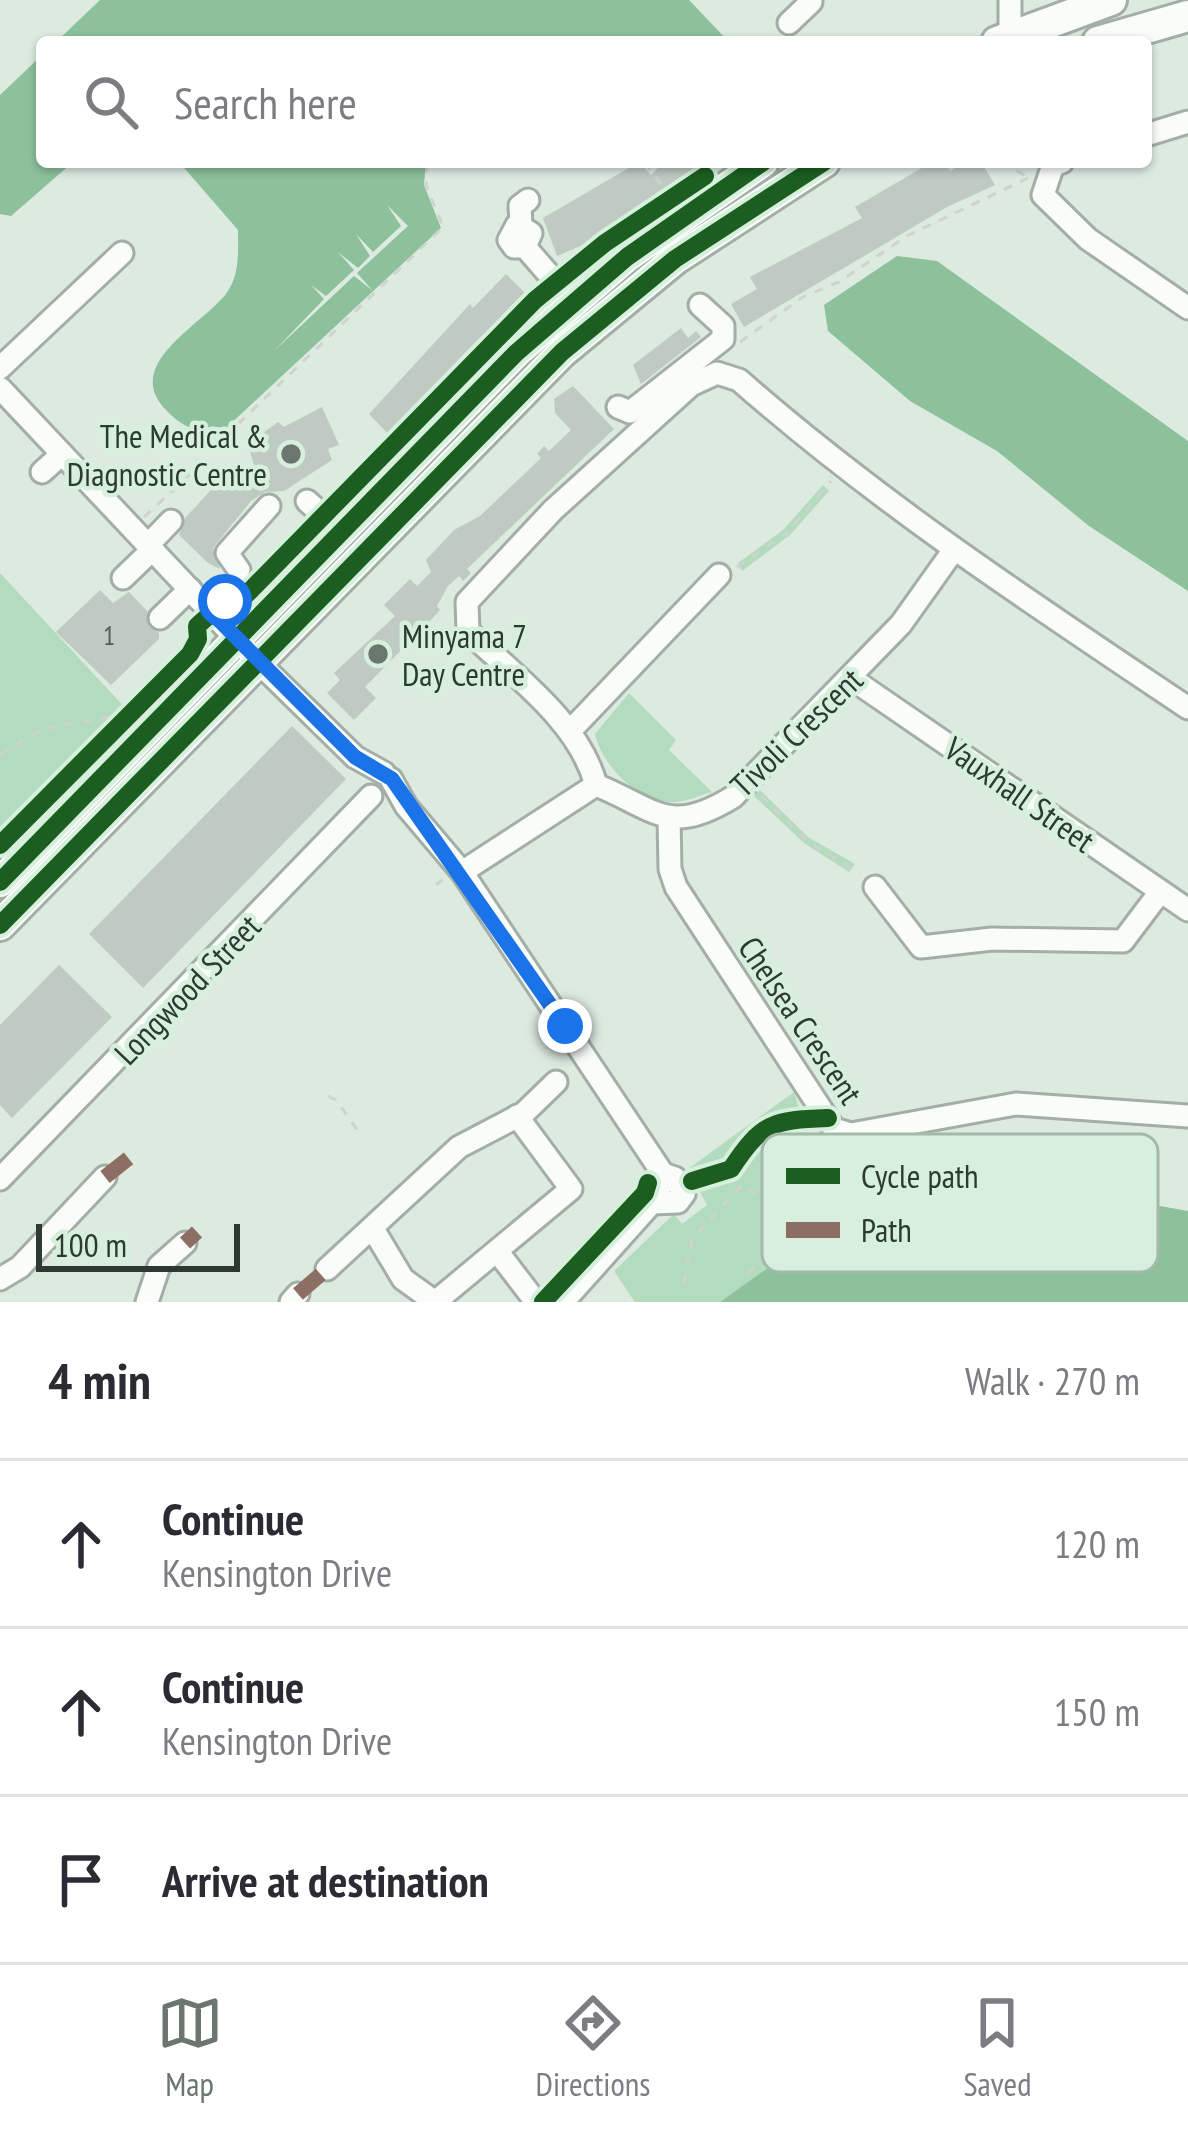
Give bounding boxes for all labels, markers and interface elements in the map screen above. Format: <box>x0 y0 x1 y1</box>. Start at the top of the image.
search box <box>36 36 1152 168</box>
icon: search <box>78 69 144 135</box>
text: Search here <box>174 73 357 131</box>
place label: The Medical & Diagnostic Centre <box>67 414 267 495</box>
marker: The Medical & Diagnostic Centre <box>278 441 304 467</box>
route start <box>198 574 252 628</box>
place label: Minyama 7 Day Centre <box>402 614 527 695</box>
house number: 1 <box>103 618 115 652</box>
marker: Minyama 7 Day Centre <box>365 641 391 667</box>
street label: Tivoli Crescent <box>721 658 871 806</box>
street label: Vauxhall Street <box>936 726 1103 861</box>
street label: Longwood Street <box>105 905 269 1073</box>
street label: Chelsea Crescent <box>729 928 873 1112</box>
route end <box>538 999 592 1053</box>
legend <box>762 1134 1158 1272</box>
text: Cycle path <box>861 1154 979 1197</box>
text: Path <box>861 1208 912 1251</box>
scale bar <box>36 1218 240 1271</box>
text: 100 m <box>54 1223 127 1266</box>
text: 4 min <box>48 1347 151 1413</box>
text: Walk · 270 m <box>965 1355 1140 1406</box>
text: Continue <box>162 1489 304 1547</box>
icon: ahead <box>48 1511 114 1577</box>
text: 120 m <box>1054 1518 1140 1569</box>
text: Kensington Drive <box>162 1547 392 1598</box>
text: Continue <box>162 1657 304 1715</box>
icon: ahead <box>48 1679 114 1745</box>
text: 150 m <box>1054 1686 1140 1737</box>
text: Kensington Drive <box>162 1715 392 1766</box>
icon: arrive <box>48 1847 114 1913</box>
text: Arrive at destination <box>162 1851 489 1909</box>
tab: Map <box>157 1990 223 2105</box>
tab: Directions <box>536 1990 650 2105</box>
tab: Saved <box>963 1990 1031 2105</box>

